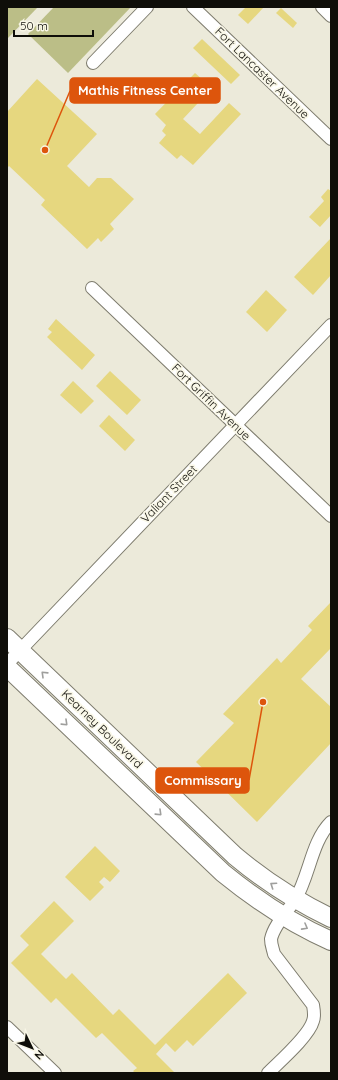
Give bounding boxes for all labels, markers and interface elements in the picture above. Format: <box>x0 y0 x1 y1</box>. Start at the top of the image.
scale bar <box>14 12 93 38</box>
text: 50 m <box>20 18 48 33</box>
street label: Fort Lancaster Avenue <box>212 24 313 122</box>
callout: Mathis Fitness Center <box>70 78 220 103</box>
text: Mathis Fitness Center <box>78 82 212 98</box>
street label: Fort Griffin Avenue <box>169 360 254 443</box>
street label: Valiant Street <box>137 462 200 526</box>
one-way arrow <box>41 671 49 678</box>
street label: Kearney Boulevard <box>59 686 146 771</box>
one-way arrow <box>60 718 68 726</box>
callout: Commissary <box>156 768 249 793</box>
text: Commissary <box>164 772 242 788</box>
one-way arrow <box>154 808 162 816</box>
one-way arrow <box>270 882 277 890</box>
one-way arrow <box>301 923 308 930</box>
north arrow <box>12 1028 52 1068</box>
text: N <box>31 1047 47 1063</box>

